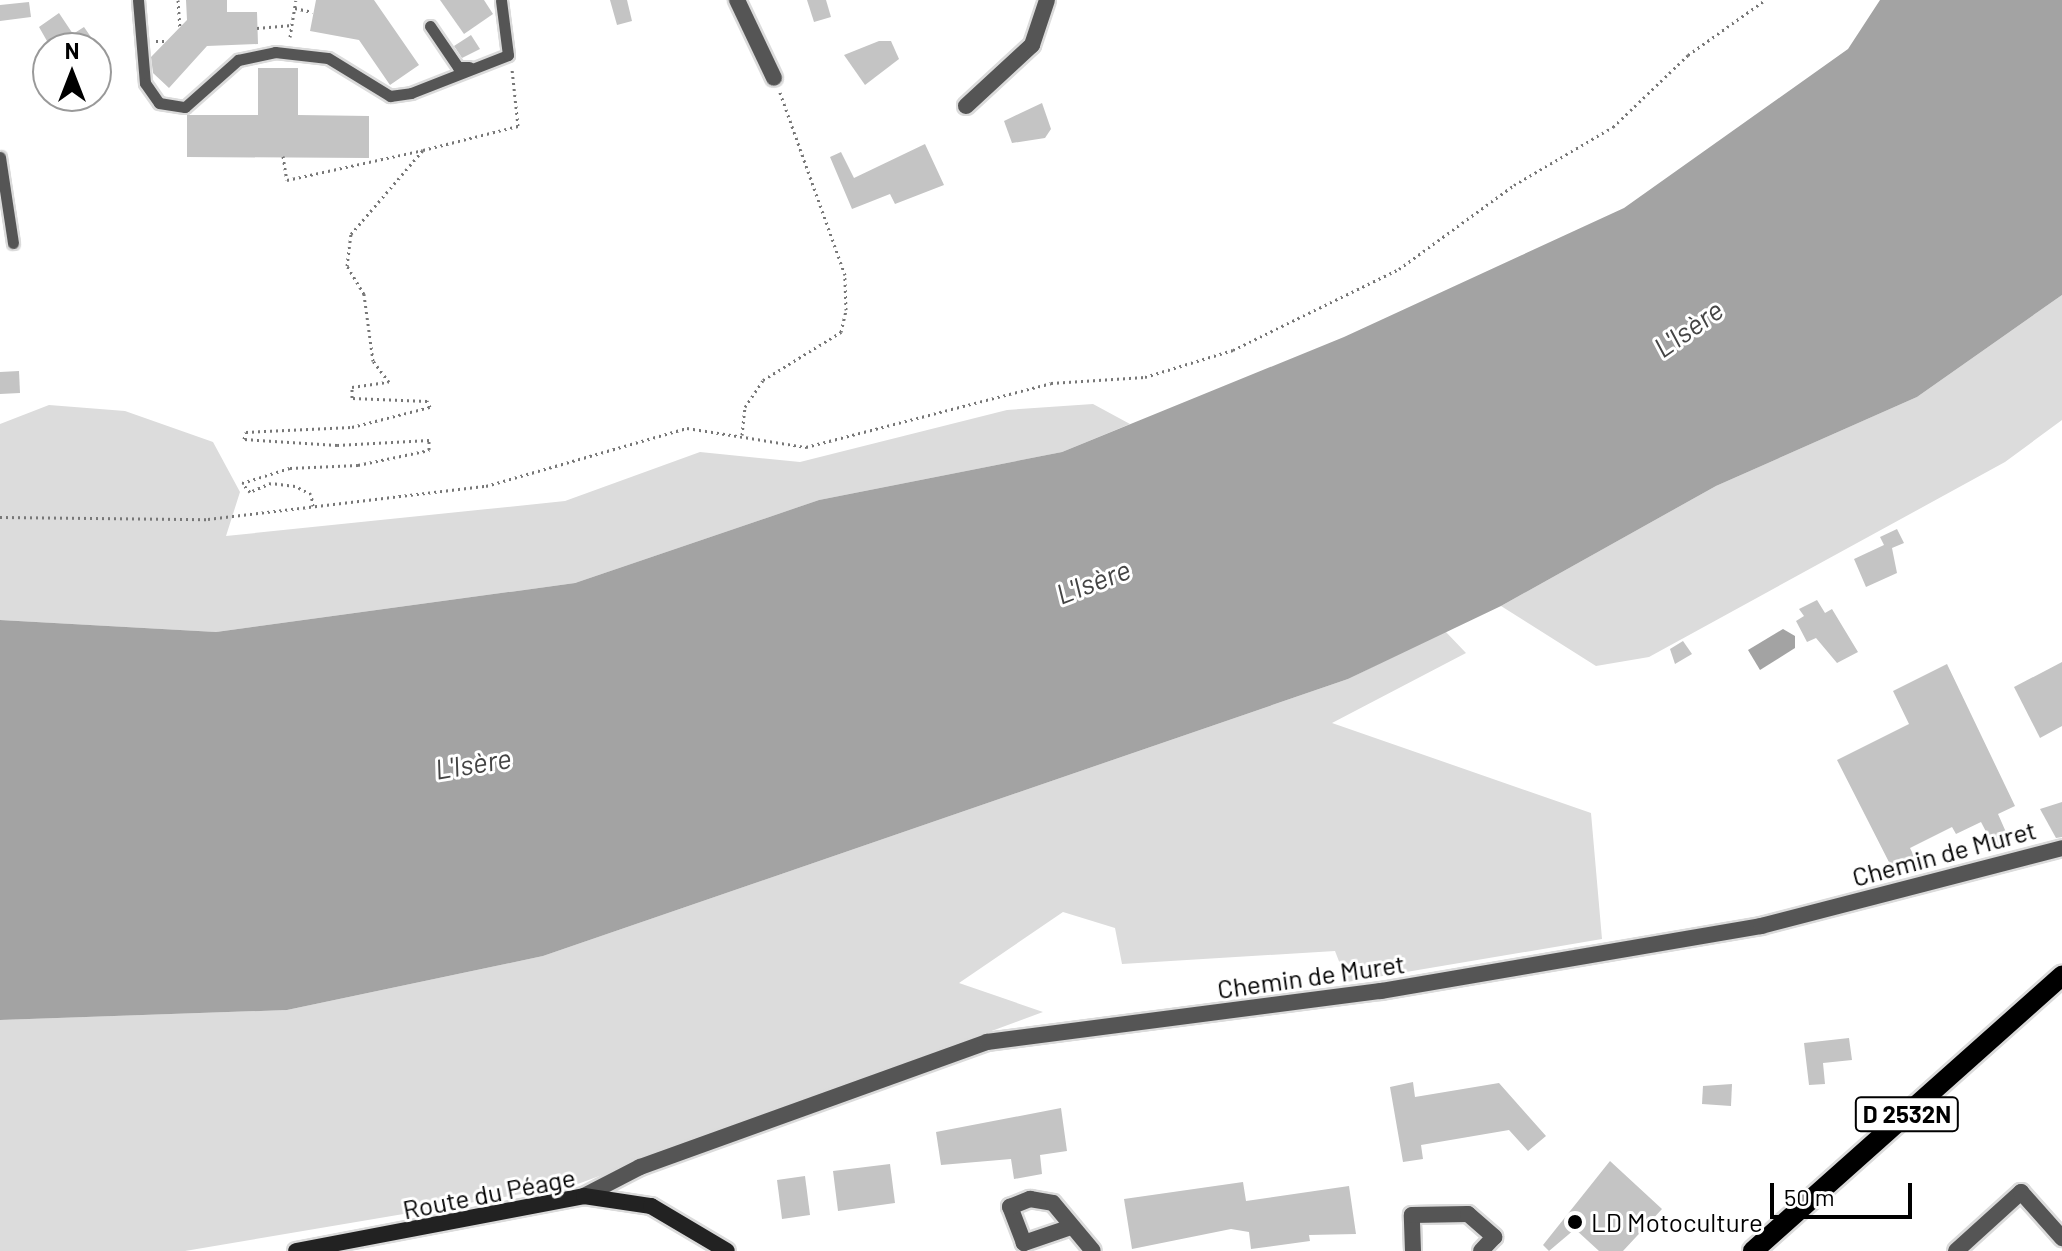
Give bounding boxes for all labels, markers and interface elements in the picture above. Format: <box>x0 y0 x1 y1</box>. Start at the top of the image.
north arrow <box>32 32 112 112</box>
text: N <box>65 37 79 63</box>
water label: L'Isère <box>1647 292 1729 364</box>
water label: L'Isère <box>1051 552 1135 610</box>
water label: L'Isère <box>433 740 513 786</box>
street label: Chemin de Muret <box>1849 813 2039 893</box>
street label: Chemin de Muret <box>1215 947 1407 1005</box>
road number: D 2532N <box>1853 1094 1961 1134</box>
street label: Route du Péage <box>400 1161 578 1225</box>
scale bar <box>1774 1167 1916 1217</box>
text: 50 m <box>1784 1182 1835 1211</box>
place label: LD Motoculture <box>1591 1206 1763 1238</box>
marker: LD Motoculture <box>1566 1213 1584 1231</box>

